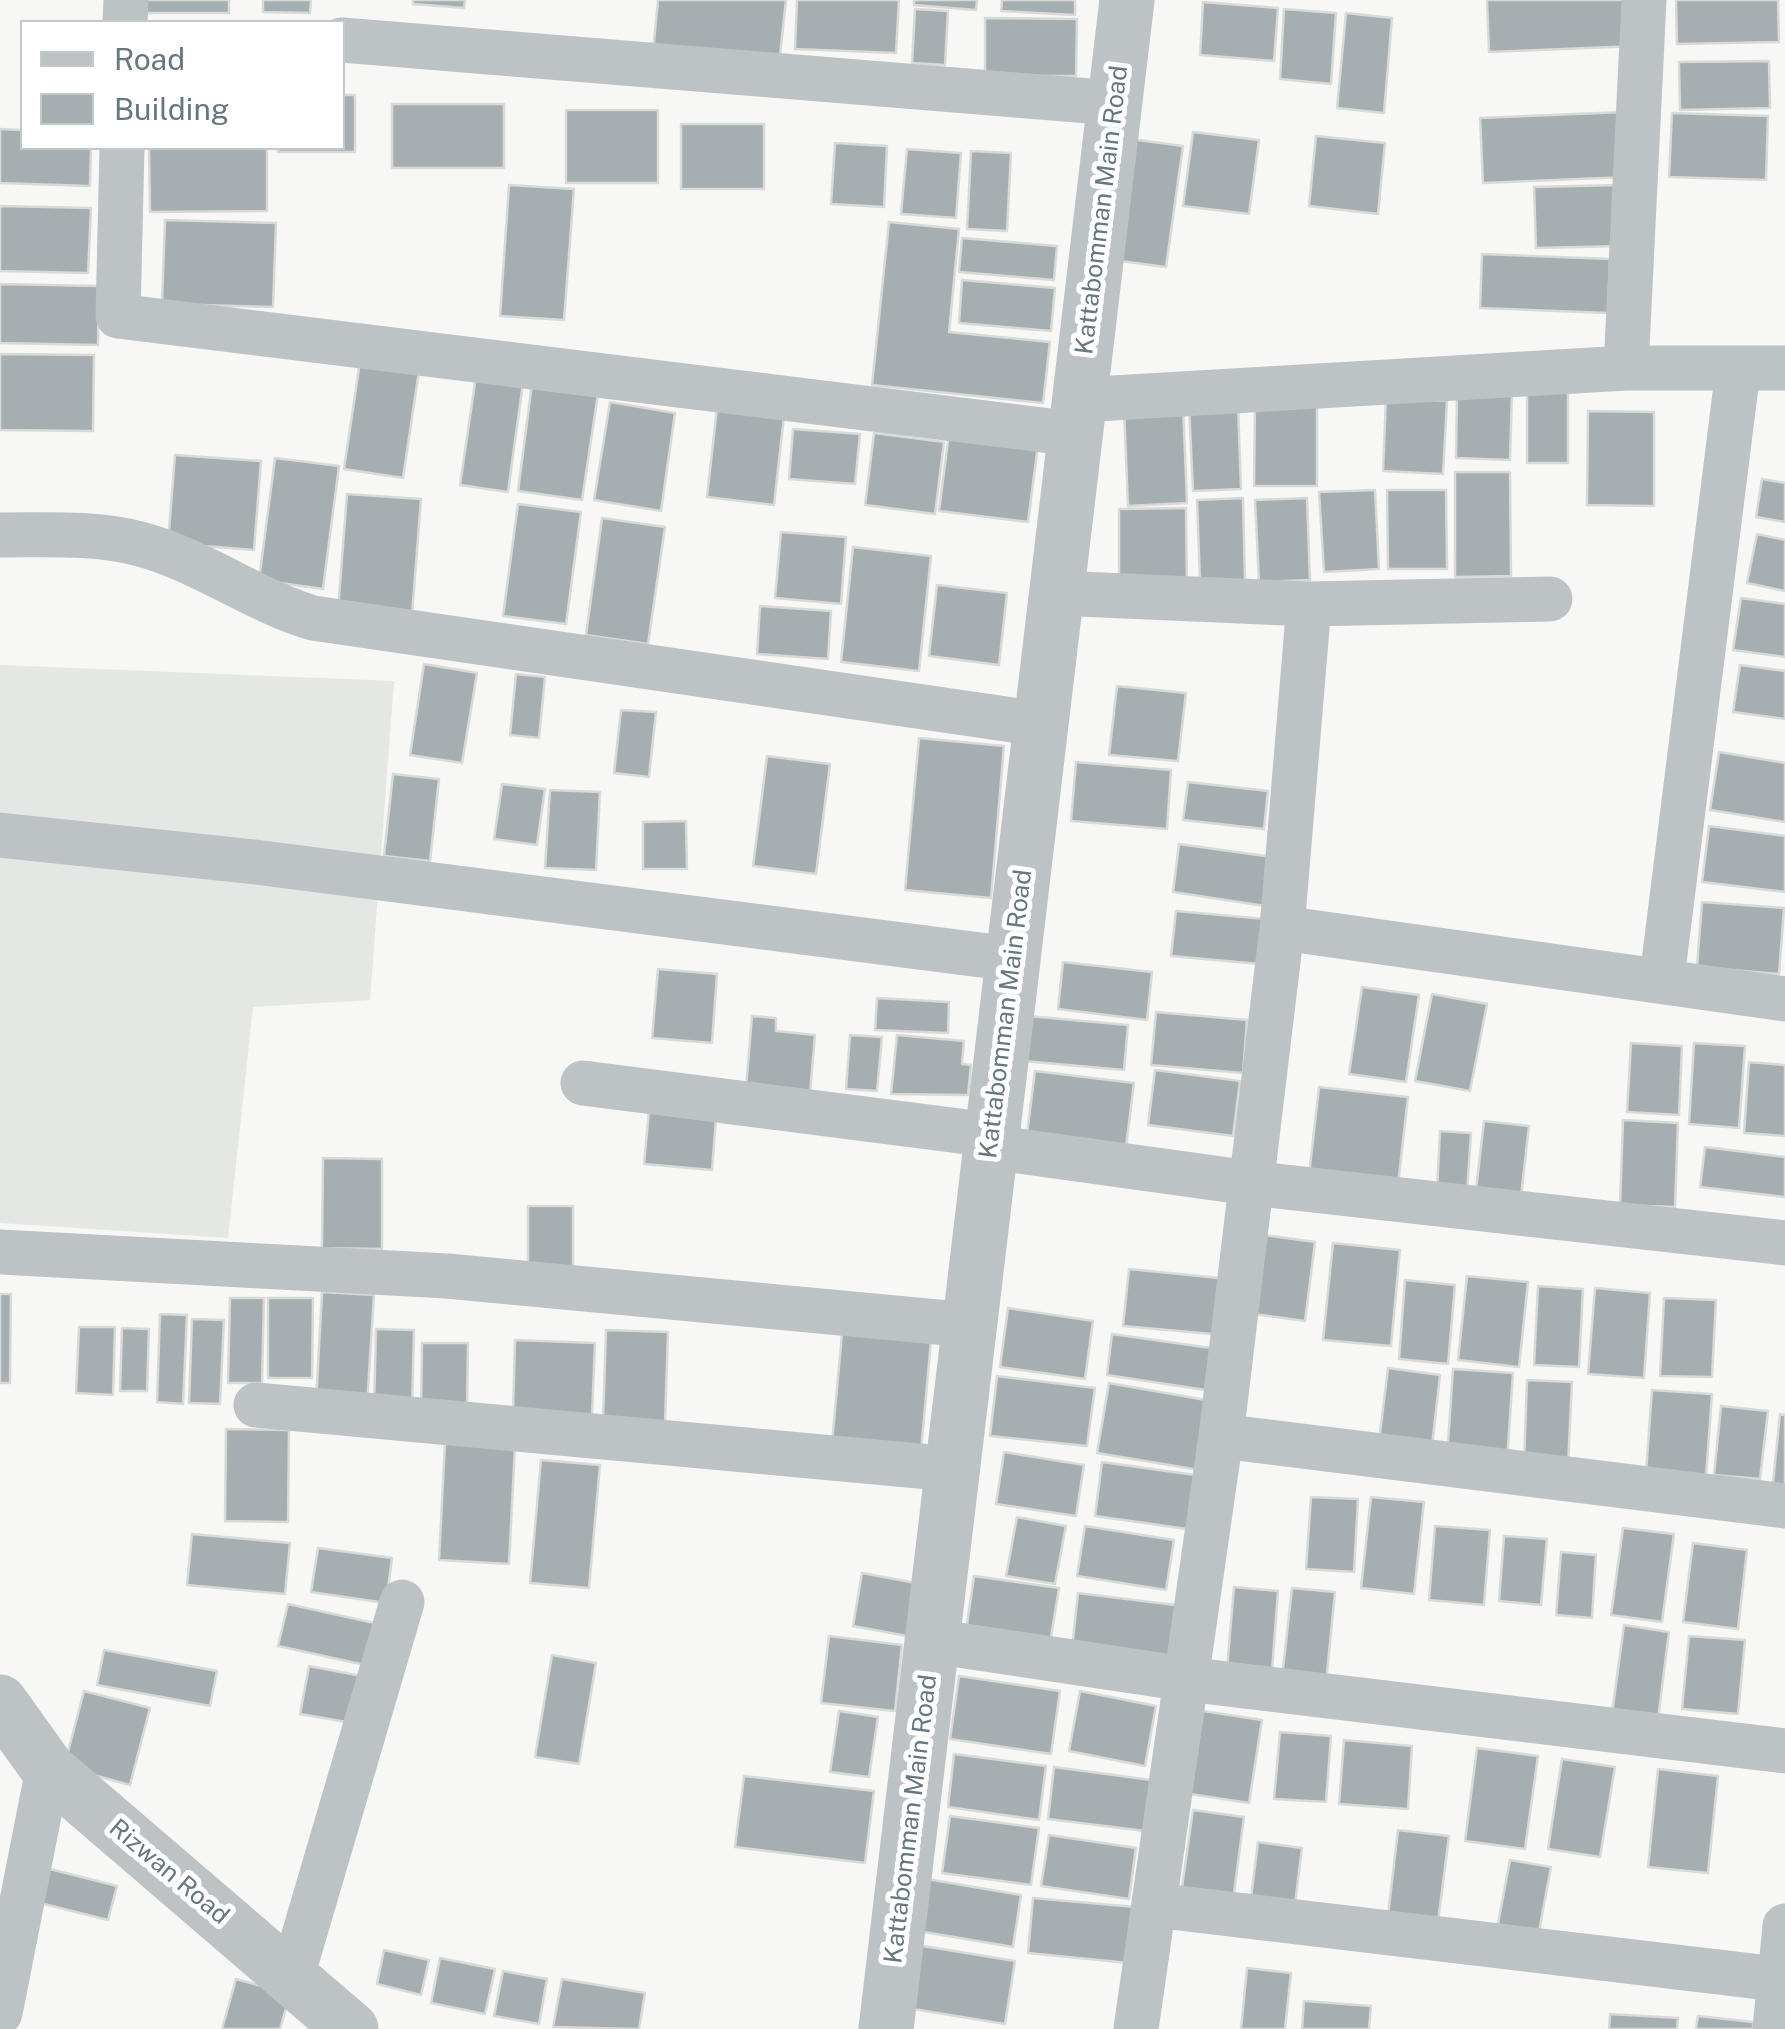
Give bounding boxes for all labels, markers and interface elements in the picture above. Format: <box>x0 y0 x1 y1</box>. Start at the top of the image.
legend <box>20 20 345 150</box>
text: Road <box>114 41 185 77</box>
street label: Kattabomman Main Road <box>1069 64 1135 356</box>
text: Building <box>114 91 229 127</box>
street label: Kattabomman Main Road <box>973 868 1039 1160</box>
street label: Kattabomman Main Road <box>878 1673 944 1965</box>
street label: Rizwan Road <box>103 1813 235 1931</box>

